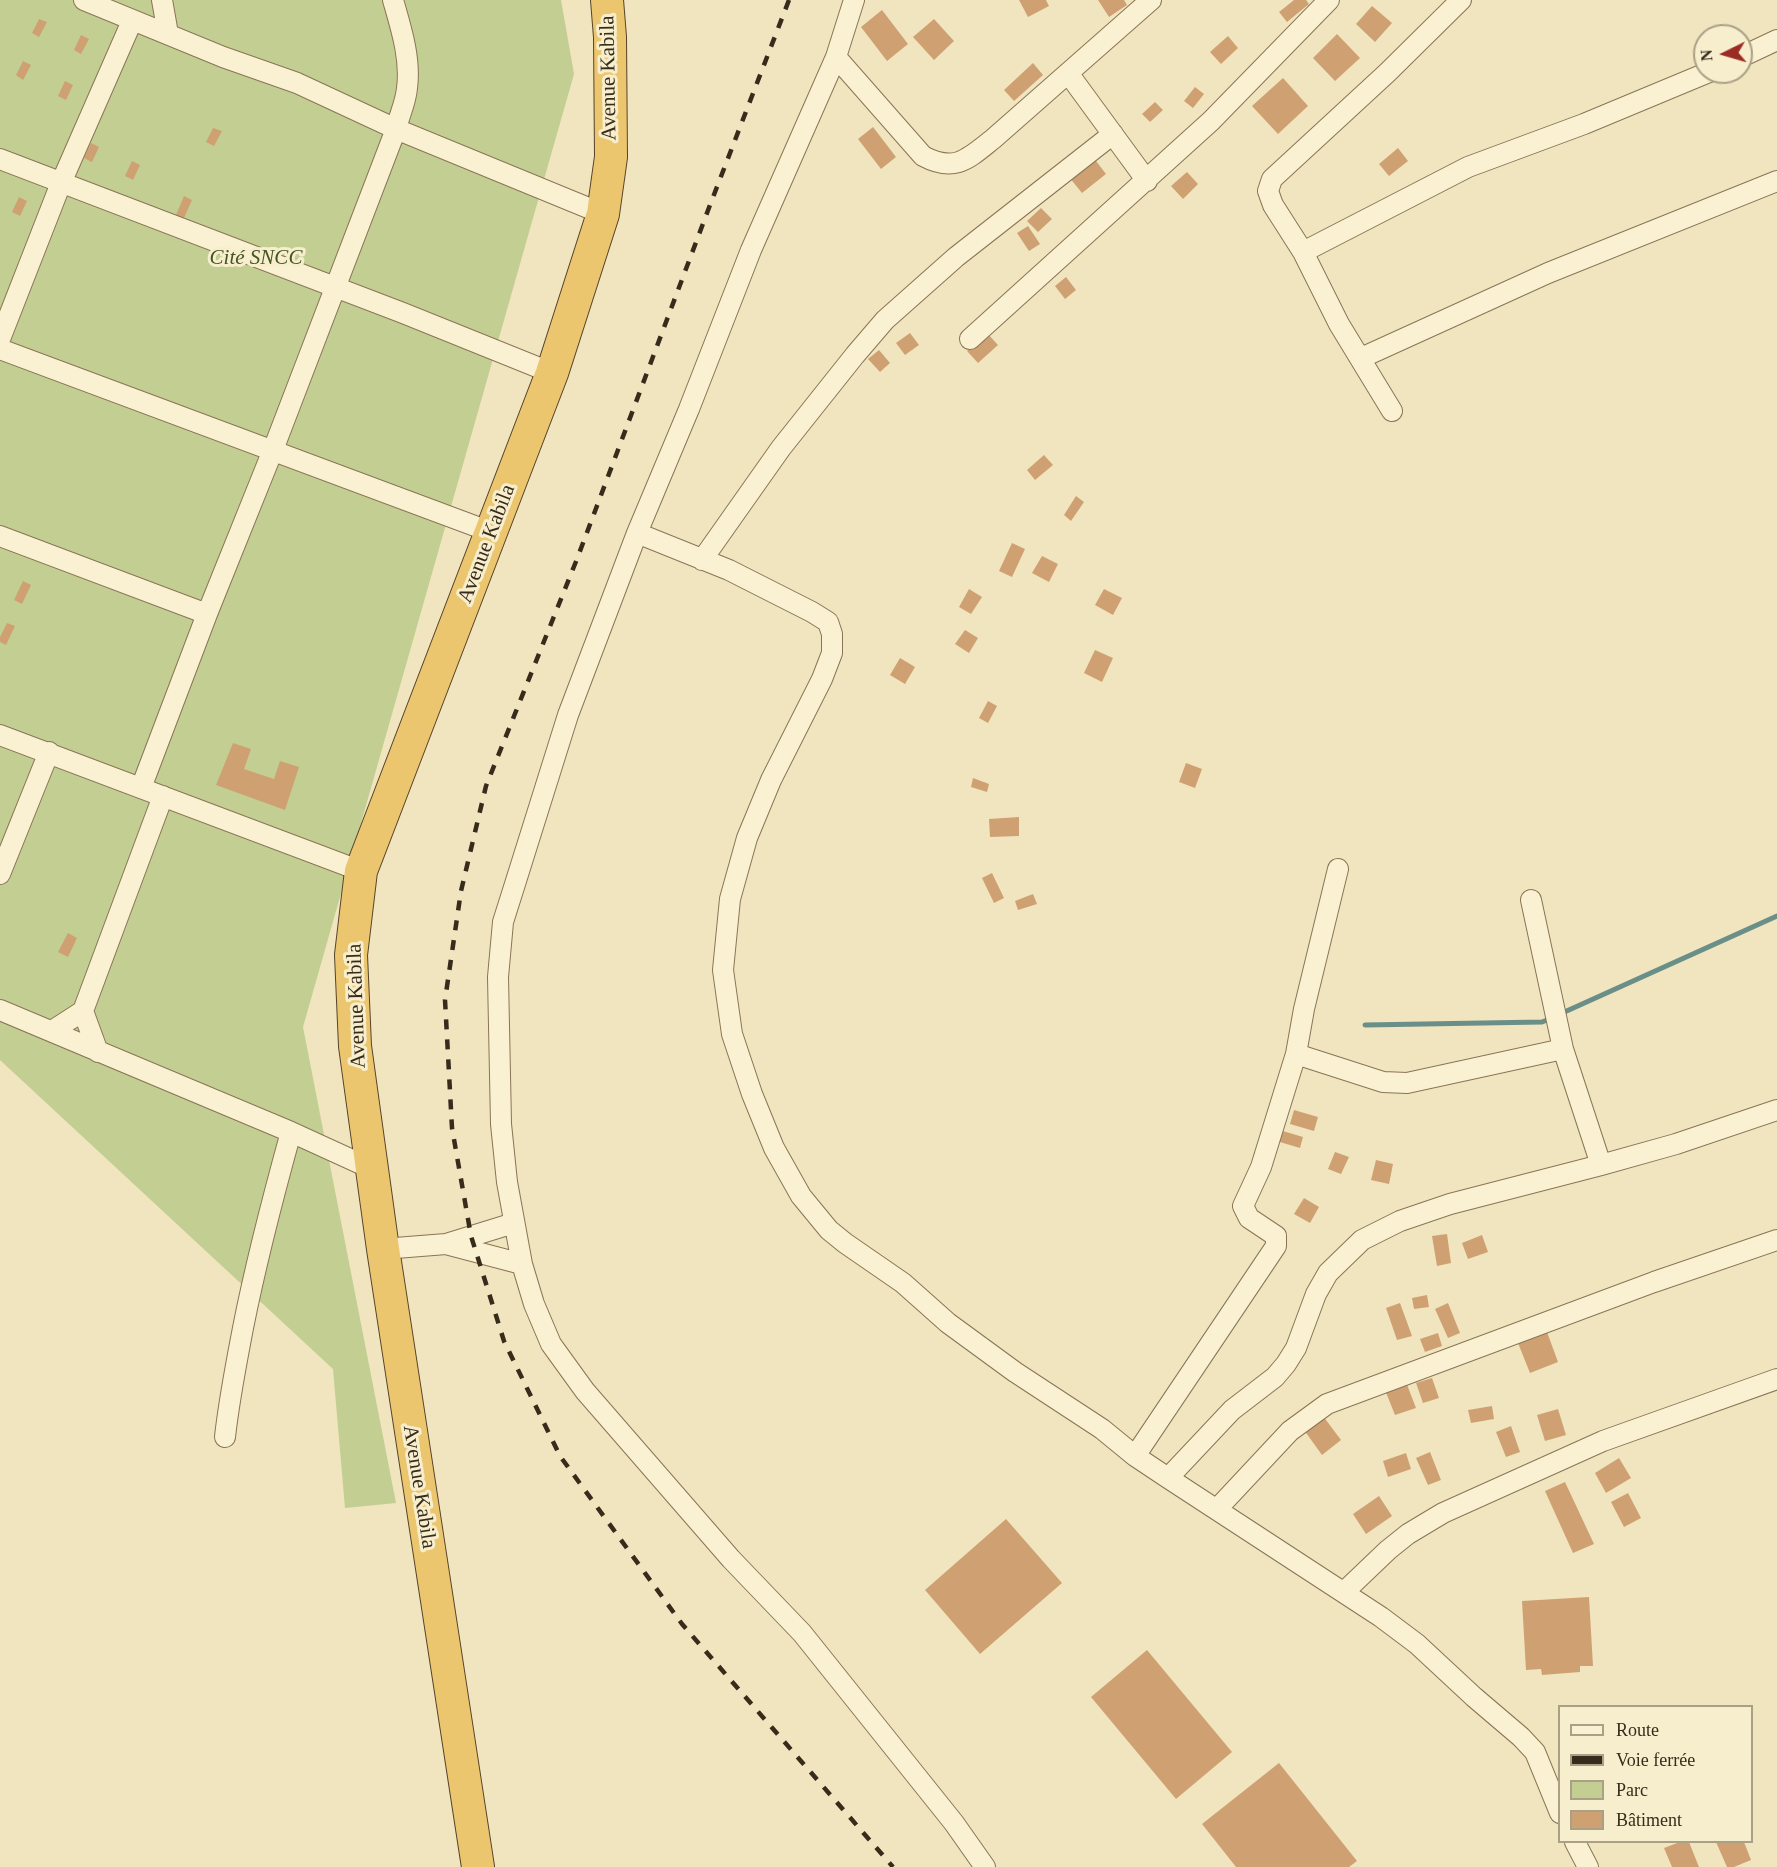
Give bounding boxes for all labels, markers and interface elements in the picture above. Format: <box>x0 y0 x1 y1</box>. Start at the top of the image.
street label: Avenue Kabila <box>595 15 623 141</box>
north arrow <box>1693 24 1753 84</box>
text: N <box>1698 49 1716 62</box>
park label: Cité SNCC <box>210 245 302 271</box>
street label: Avenue Kabila <box>453 481 521 607</box>
street label: Avenue Kabila <box>342 943 372 1069</box>
street label: Avenue Kabila <box>397 1423 441 1551</box>
legend <box>1558 1705 1753 1843</box>
text: Route <box>1616 1720 1659 1740</box>
text: Voie ferrée <box>1616 1750 1695 1770</box>
text: Parc <box>1616 1780 1648 1800</box>
text: Bâtiment <box>1616 1810 1682 1830</box>

